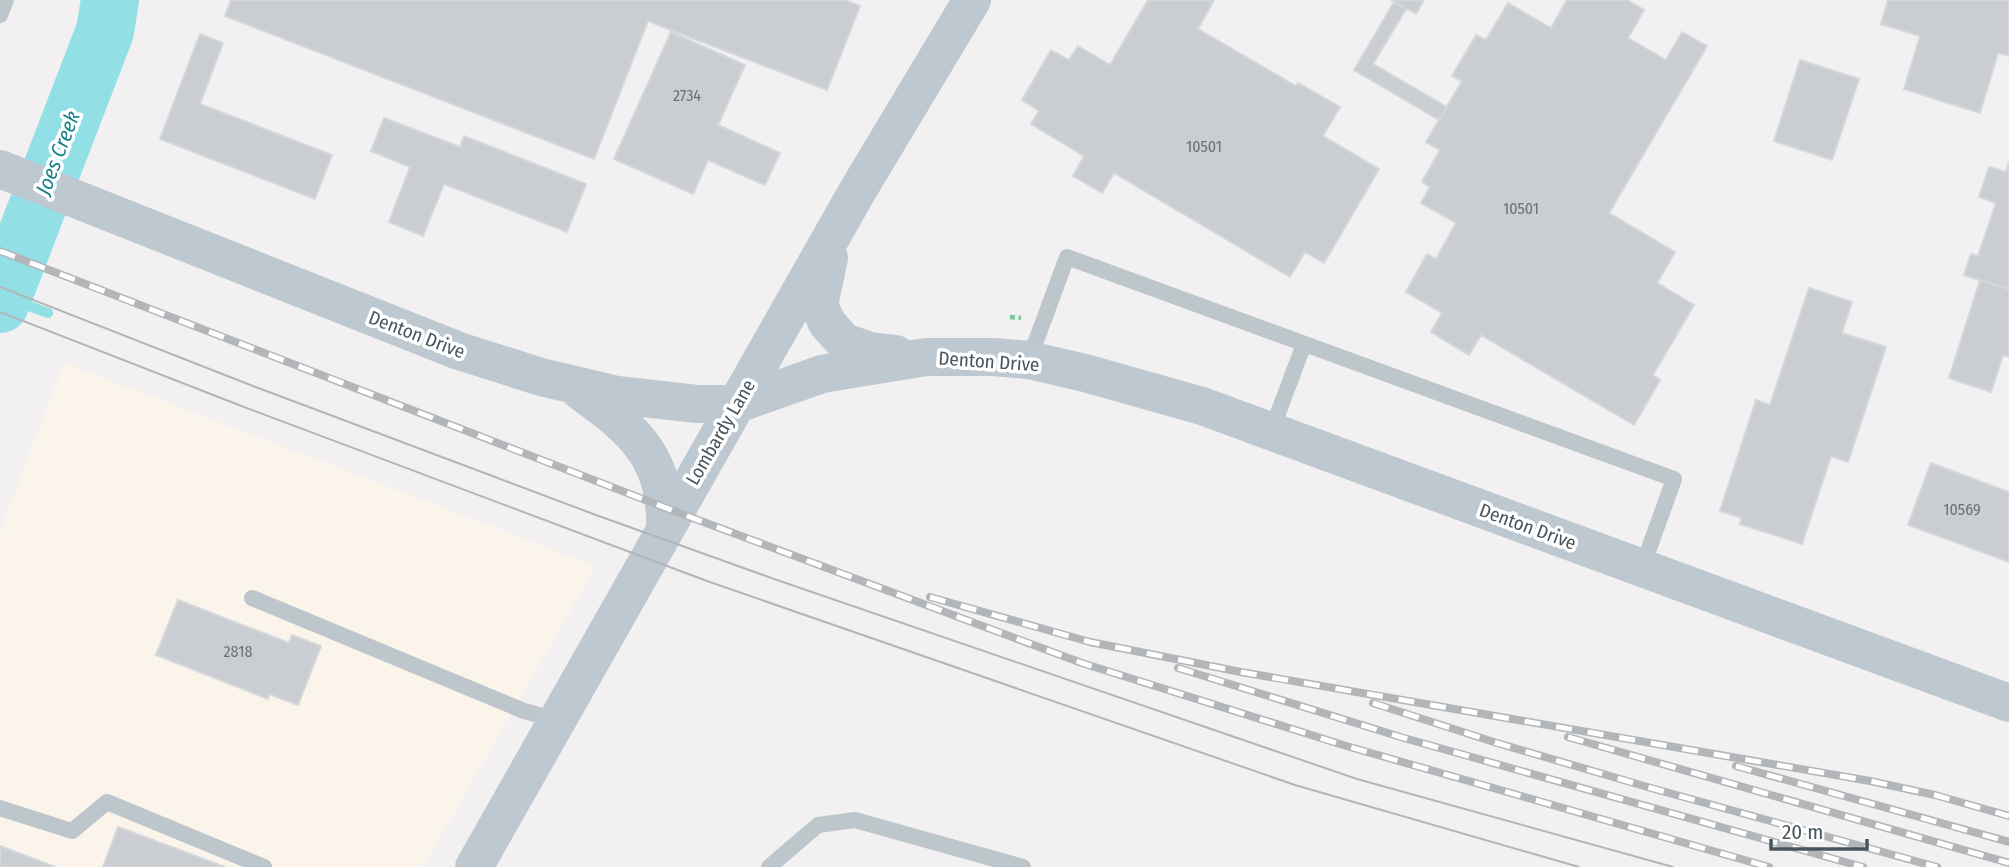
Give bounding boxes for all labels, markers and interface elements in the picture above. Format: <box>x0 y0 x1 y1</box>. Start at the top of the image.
house number: 2734 <box>673 86 701 105</box>
water label: Joes Creek <box>30 107 86 200</box>
house number: 10501 <box>1186 137 1222 156</box>
house number: 10501 <box>1503 199 1539 218</box>
street label: Denton Drive <box>366 306 468 363</box>
street label: Denton Drive <box>938 347 1040 376</box>
street label: Lombardy Lane <box>681 375 760 489</box>
street label: Denton Drive <box>1476 498 1579 555</box>
house number: 10569 <box>1943 500 1981 519</box>
house number: 2818 <box>224 642 252 661</box>
scale bar <box>1771 808 1867 852</box>
text: 20 m <box>1782 819 1823 845</box>

